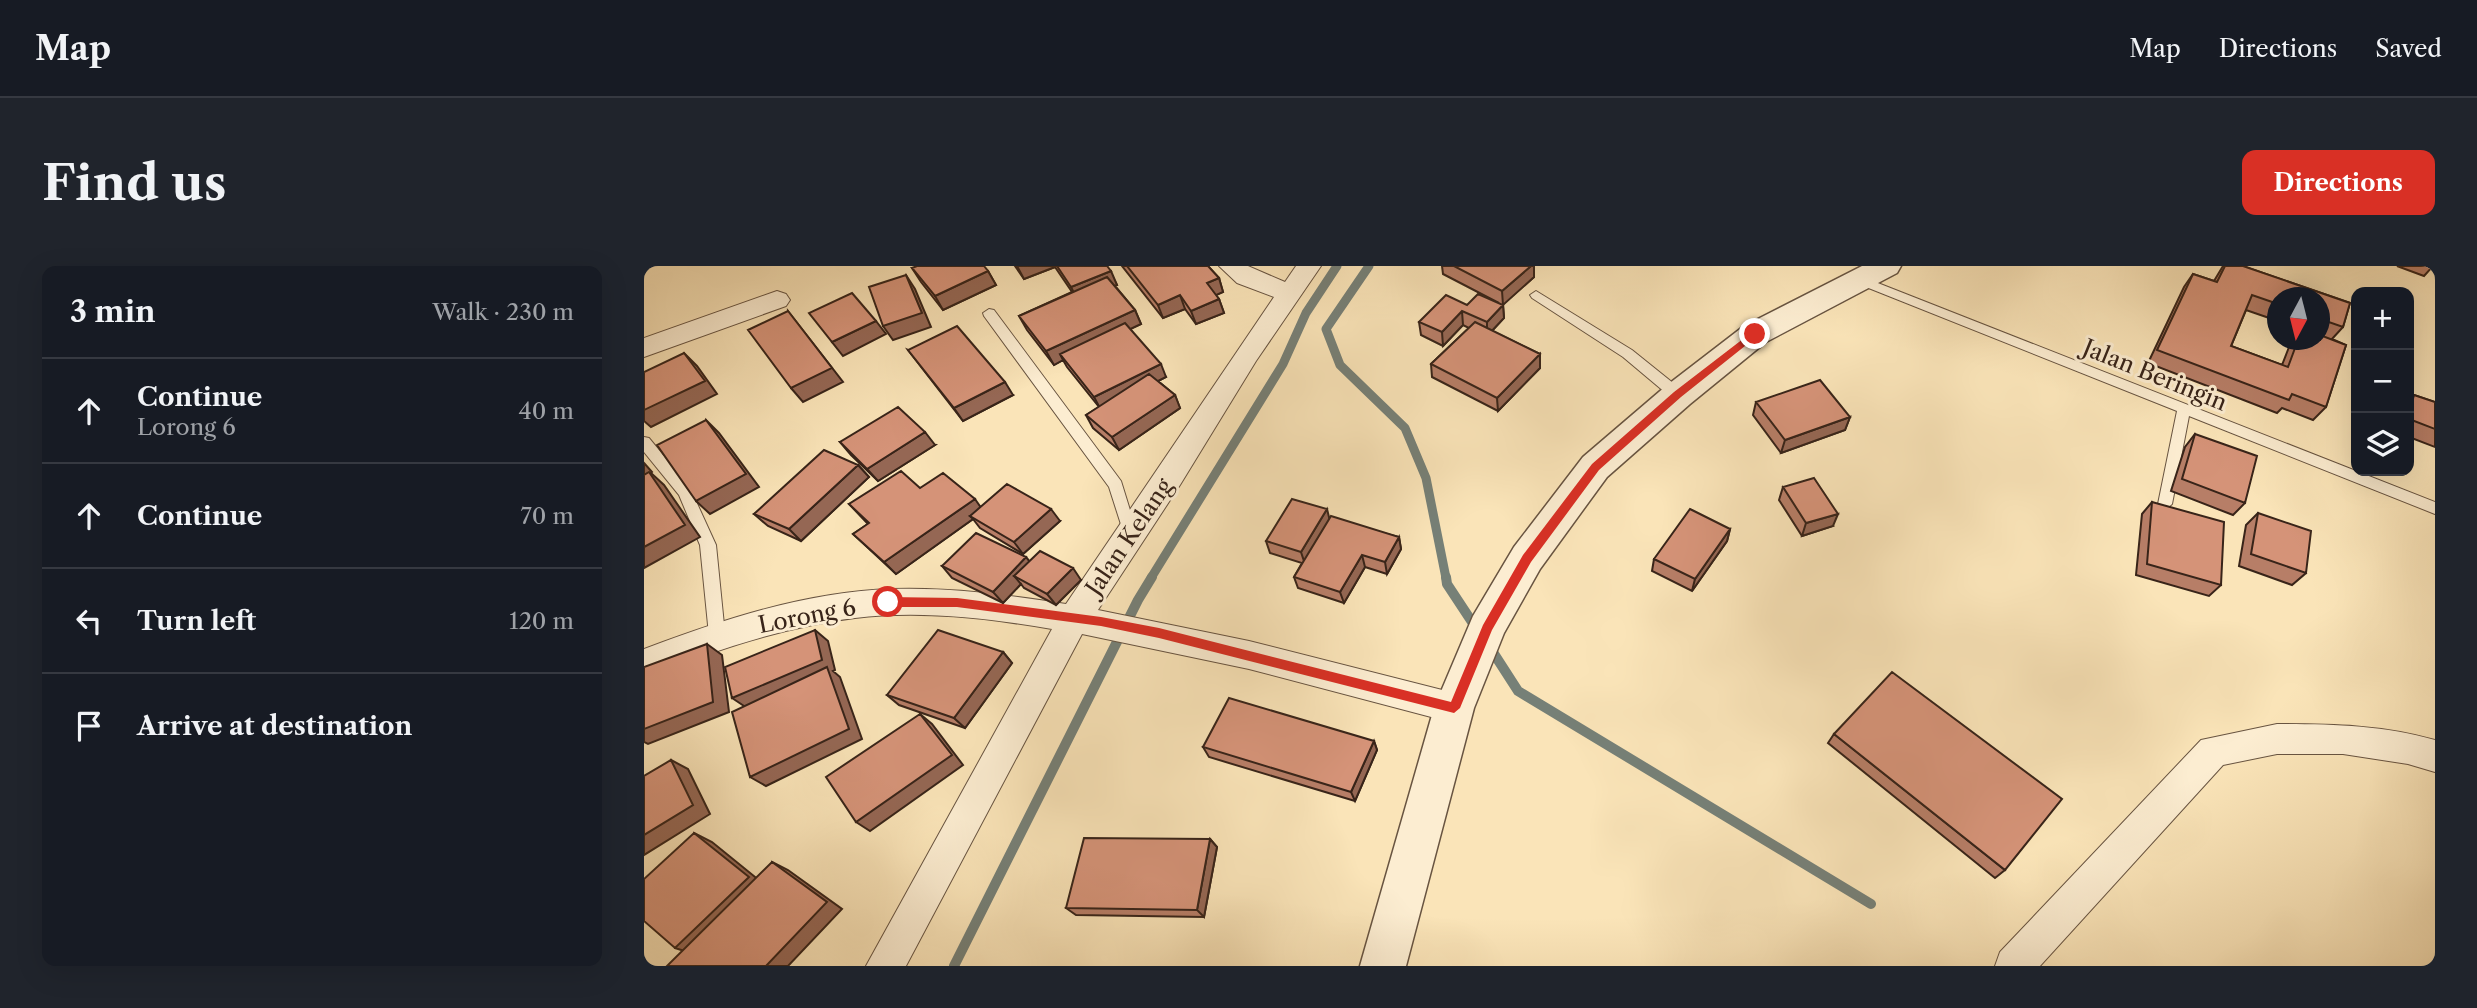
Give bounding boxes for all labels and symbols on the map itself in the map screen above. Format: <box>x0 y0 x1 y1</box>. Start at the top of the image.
north arrow <box>2267 287 2330 350</box>
route end <box>1739 318 1770 349</box>
street label: Jalan Beringin <box>2076 332 2231 417</box>
street label: Jalan Kelang <box>1078 472 1179 603</box>
route start <box>872 586 903 617</box>
street label: Lorong 6 <box>756 593 858 639</box>

